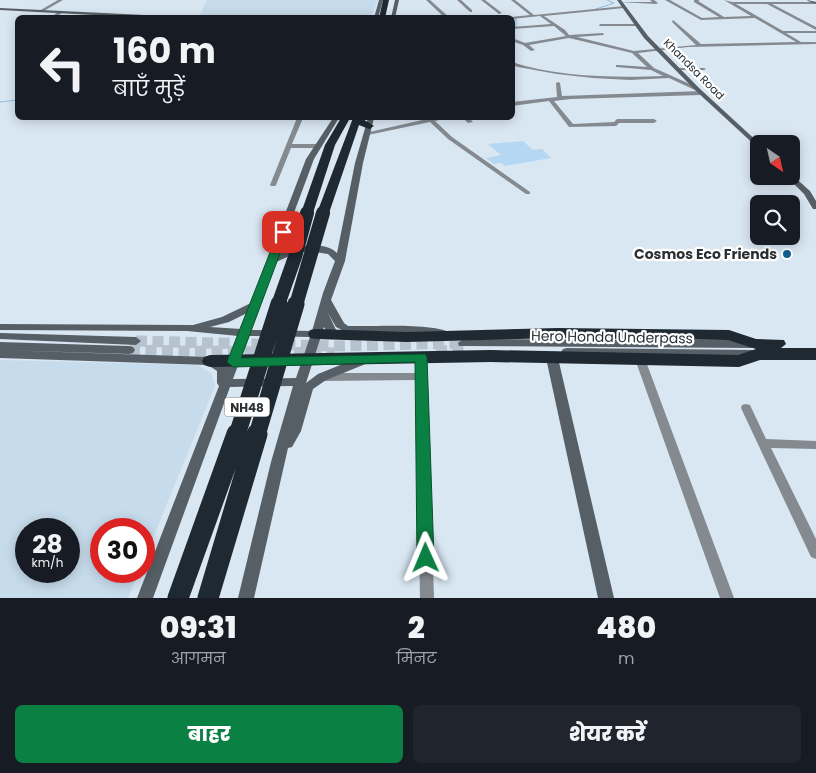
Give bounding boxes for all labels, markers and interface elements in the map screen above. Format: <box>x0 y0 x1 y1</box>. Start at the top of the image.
text: 160 m <box>113 26 216 75</box>
icon: left <box>30 35 95 100</box>
street label: Khandsa Road <box>660 35 728 103</box>
text: बाएँ मुड़ें <box>113 73 185 104</box>
north arrow <box>750 135 800 185</box>
map controls <box>750 135 800 245</box>
button: search <box>750 195 800 245</box>
pin <box>262 211 304 253</box>
icon: arrive <box>269 218 297 246</box>
place label: Cosmos Eco Friends <box>634 244 777 264</box>
marker: Cosmos Eco Friends <box>781 248 793 260</box>
street label: Hero Honda Underpass <box>531 326 693 348</box>
road number: NH48 <box>224 398 270 417</box>
speed limit sign: 30 <box>90 518 155 583</box>
text: 28 <box>32 527 63 562</box>
position arrow <box>399 531 451 583</box>
text: km/h <box>32 554 63 571</box>
text: 09:31 <box>160 606 237 649</box>
text: 2 <box>408 606 425 649</box>
text: 480 <box>596 606 656 649</box>
text: आगमन <box>171 647 226 670</box>
text: मिनट <box>396 647 437 670</box>
text: m <box>618 647 635 670</box>
button: बाहर <box>15 705 403 763</box>
button: शेयर करें <box>413 705 801 763</box>

